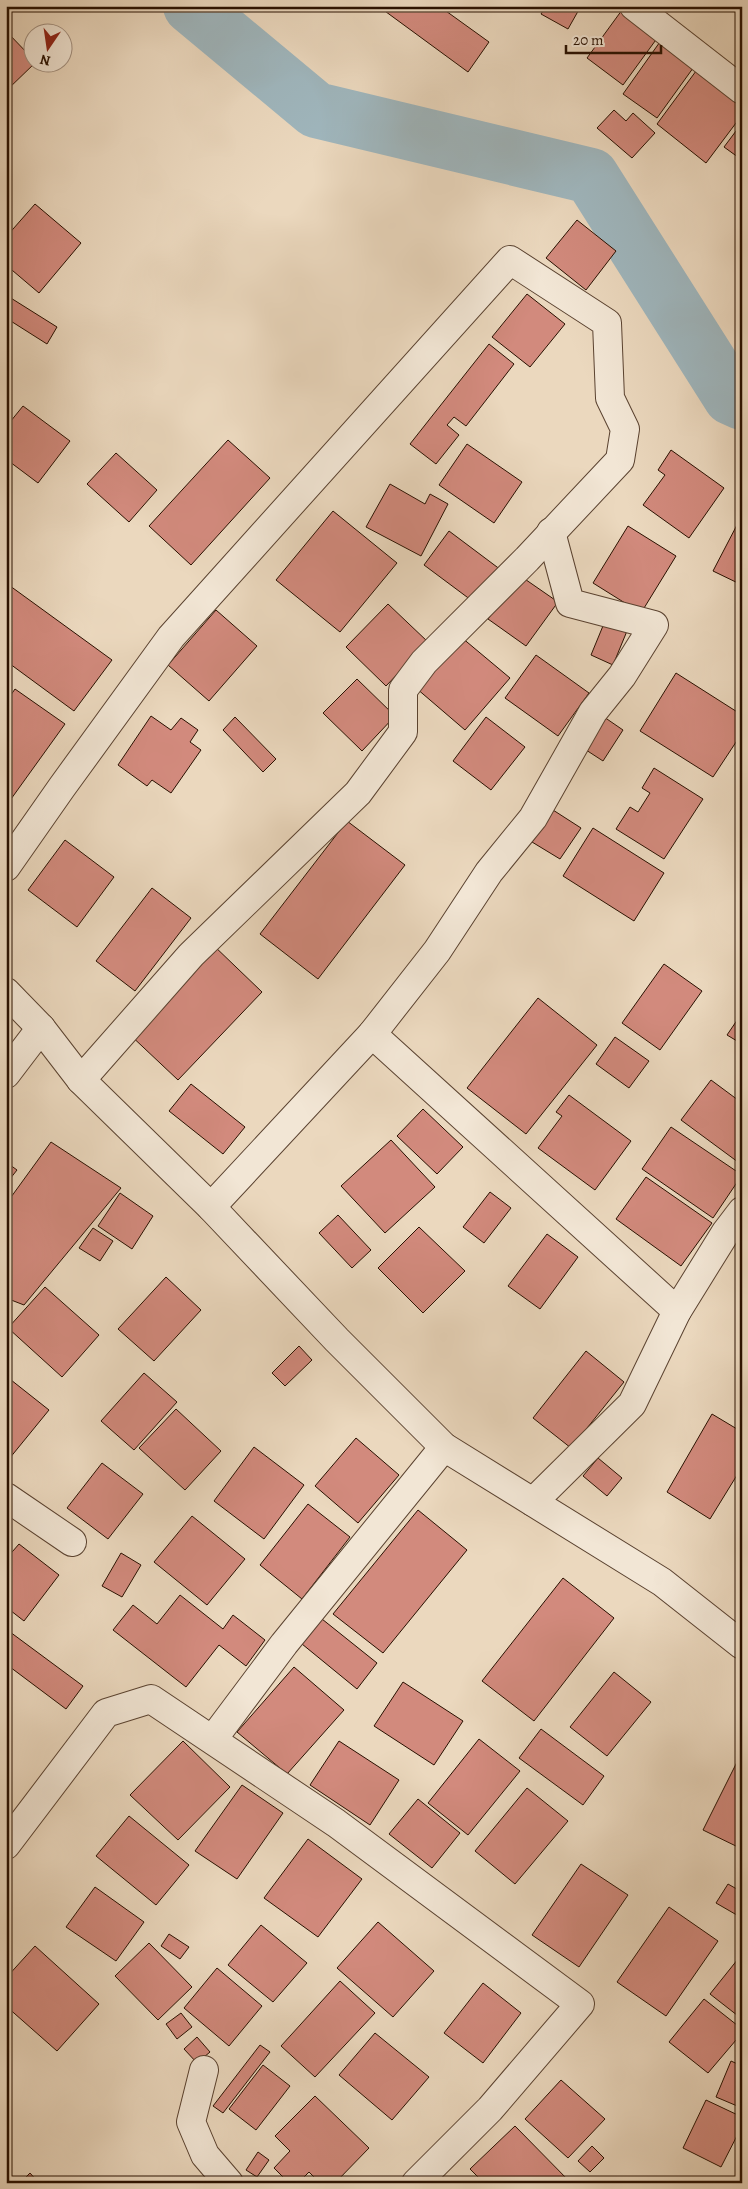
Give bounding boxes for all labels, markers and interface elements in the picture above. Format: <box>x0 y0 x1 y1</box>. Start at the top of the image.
north arrow <box>22 22 72 72</box>
scale bar <box>566 22 660 54</box>
text: 20 m <box>573 30 604 50</box>
text: N <box>38 50 52 71</box>

